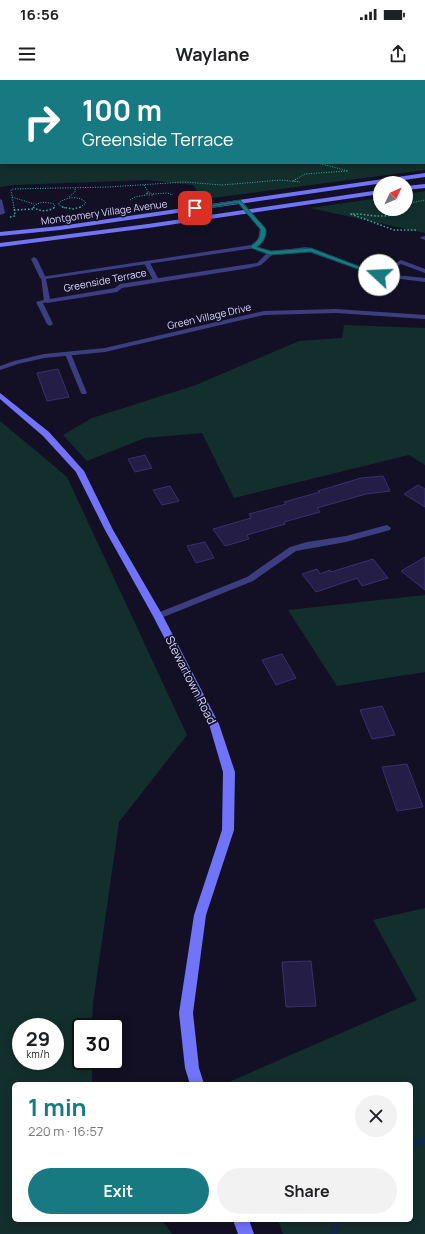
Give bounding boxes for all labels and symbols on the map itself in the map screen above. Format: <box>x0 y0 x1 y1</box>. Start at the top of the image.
north arrow <box>373 176 413 216</box>
pin <box>178 191 212 225</box>
street label: Montgomery Village Avenue <box>40 196 168 228</box>
position arrow <box>358 254 400 296</box>
street label: Greenside Terrace <box>62 265 148 295</box>
street label: Green Village Drive <box>166 300 252 332</box>
street label: Stewartown Road <box>161 633 221 727</box>
speed limit sign: 30 <box>72 1018 124 1070</box>

